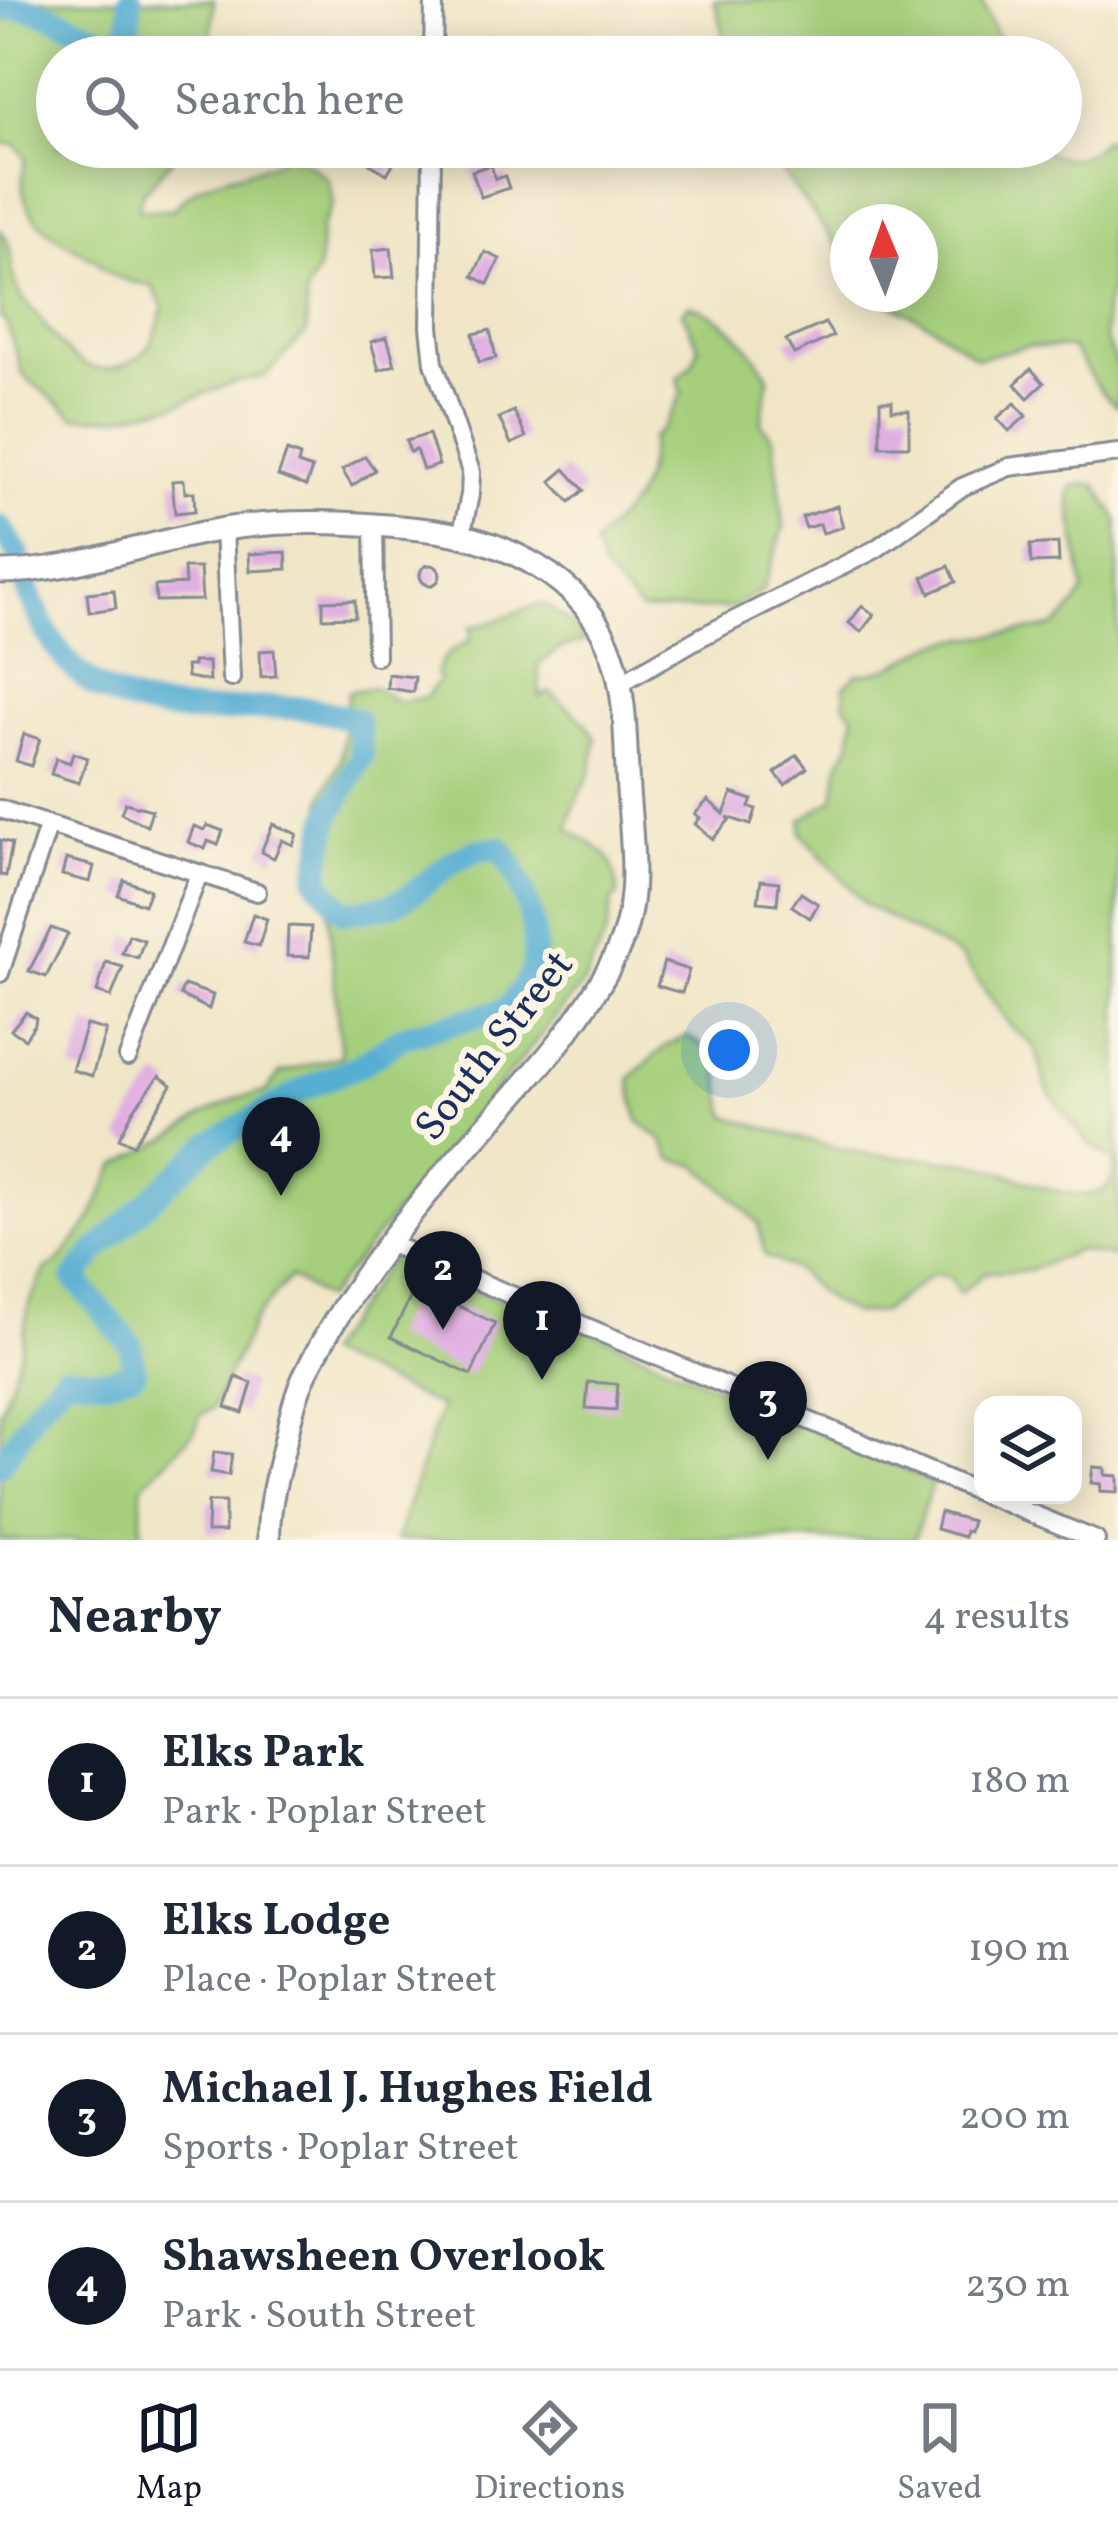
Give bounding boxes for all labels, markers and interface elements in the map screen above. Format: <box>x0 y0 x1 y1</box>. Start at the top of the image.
search box <box>36 36 1082 168</box>
icon: search <box>78 69 144 135</box>
text: Search here <box>174 71 405 134</box>
north arrow <box>830 204 938 312</box>
street label: South Street <box>403 939 589 1155</box>
your location <box>699 1020 759 1080</box>
pin: 4 <box>242 1097 320 1196</box>
pin: 2 <box>404 1231 482 1330</box>
pin: 1 <box>503 1281 581 1380</box>
pin: 3 <box>729 1361 807 1460</box>
map controls <box>974 1396 1082 1504</box>
button: layers <box>974 1396 1082 1504</box>
text: Nearby <box>48 1583 222 1654</box>
text: 4 results <box>923 1591 1070 1645</box>
text: Elks Park <box>162 1723 364 1786</box>
text: 1 <box>79 1755 95 1809</box>
text: 180 m <box>969 1755 1070 1809</box>
text: Park · Poplar Street <box>162 1786 487 1840</box>
text: Elks Lodge <box>162 1891 390 1954</box>
text: 2 <box>77 1923 97 1977</box>
text: 190 m <box>968 1923 1070 1977</box>
text: Place · Poplar Street <box>162 1954 497 2008</box>
text: Michael J. Hughes Field <box>162 2059 653 2122</box>
text: 3 <box>77 2091 97 2145</box>
text: 200 m <box>959 2091 1070 2145</box>
text: Sports · Poplar Street <box>162 2122 519 2176</box>
text: Shawsheen Overlook <box>162 2227 605 2290</box>
text: 4 <box>75 2259 99 2313</box>
text: 230 m <box>965 2259 1070 2313</box>
text: Park · South Street <box>162 2290 476 2344</box>
tab: Map <box>136 2395 202 2513</box>
tab: Directions <box>474 2395 625 2513</box>
tab: Saved <box>897 2395 982 2513</box>

